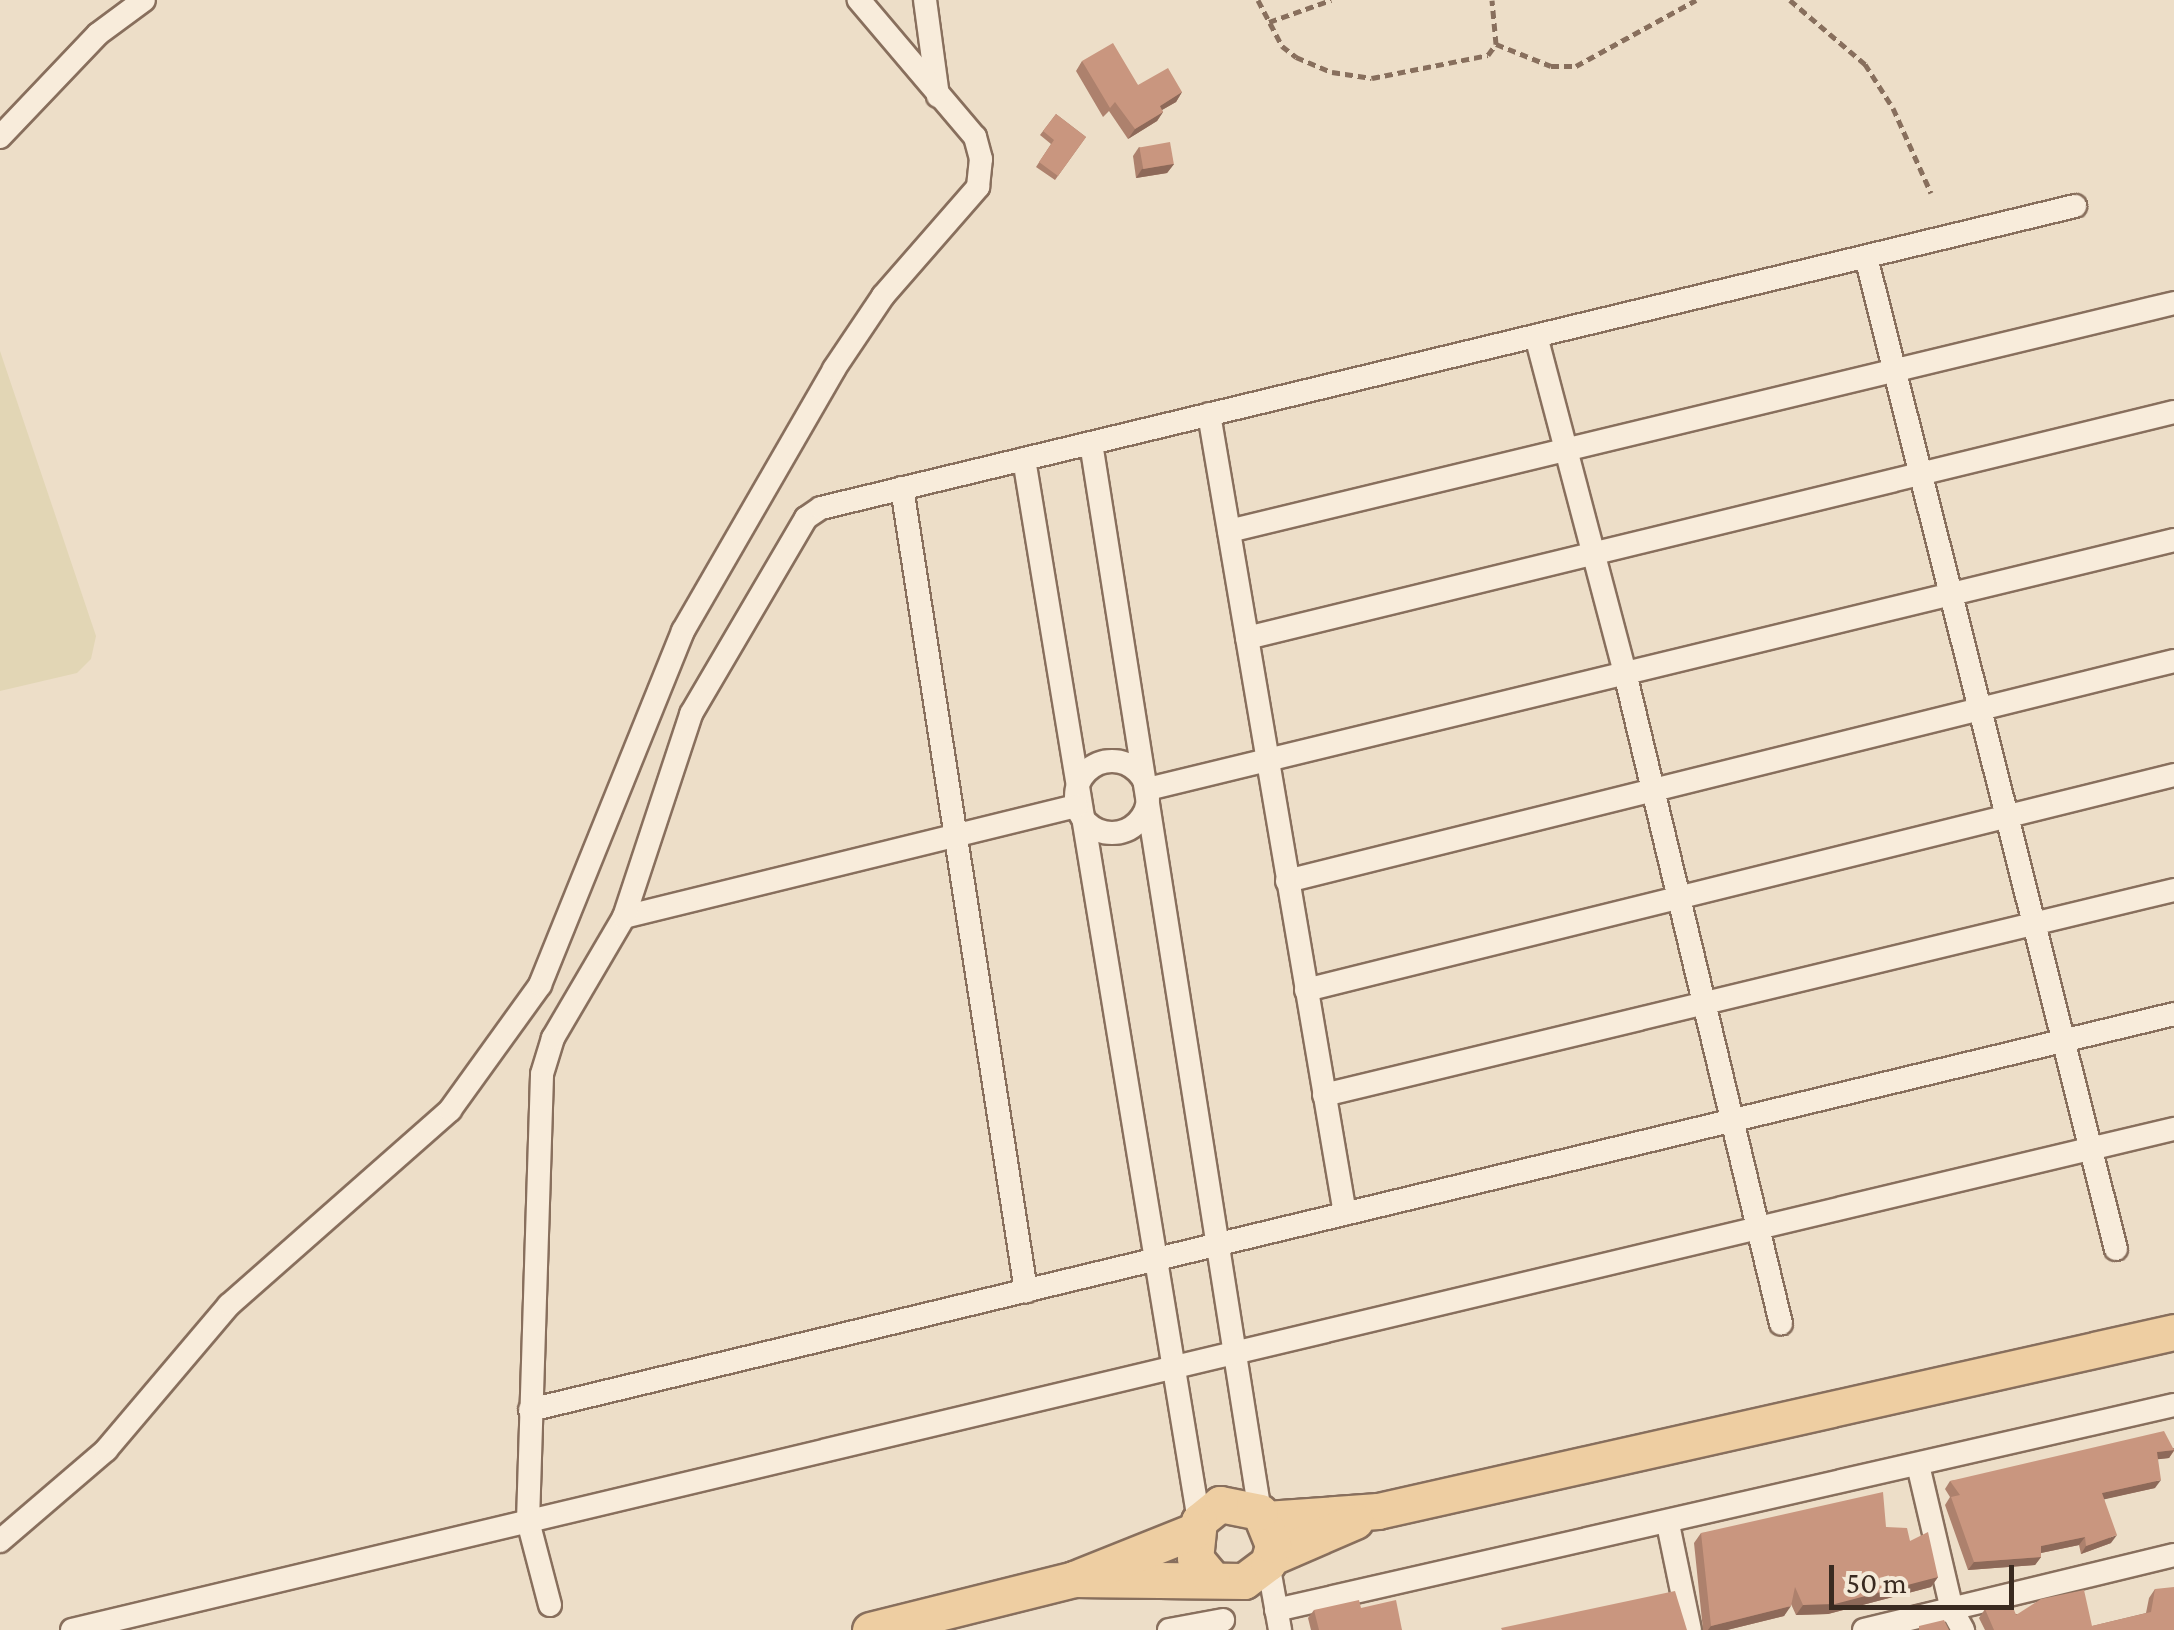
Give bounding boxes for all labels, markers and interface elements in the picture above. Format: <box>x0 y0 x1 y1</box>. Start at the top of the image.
scale bar <box>1834 1545 2019 1607</box>
text: 50 m <box>1846 1566 1907 1599</box>

